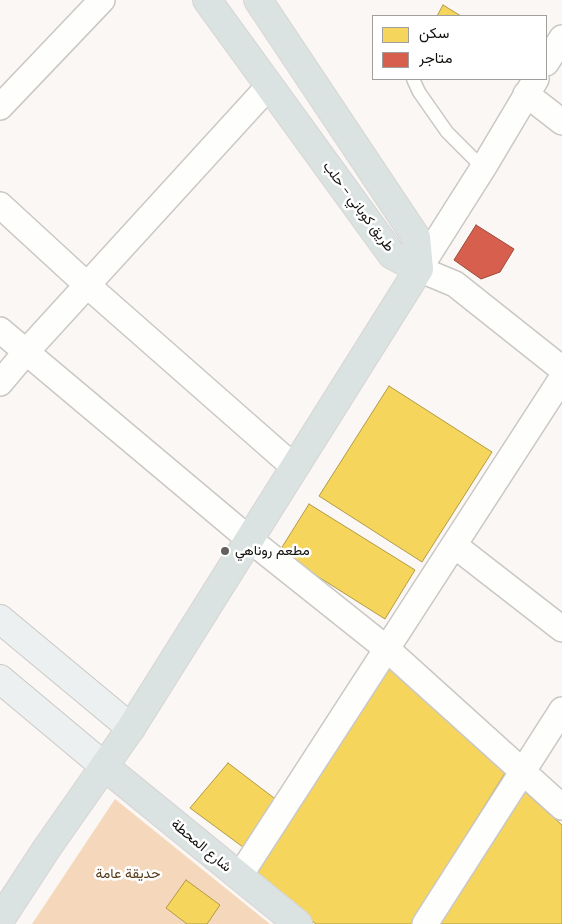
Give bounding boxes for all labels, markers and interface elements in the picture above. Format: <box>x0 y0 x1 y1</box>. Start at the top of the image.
legend <box>372 15 547 80</box>
text: سكن <box>419 23 449 43</box>
text: متاجر <box>419 48 453 68</box>
street label: طريق كوباني - حلب <box>319 159 397 255</box>
place label: مطعم روناهي <box>235 543 310 559</box>
marker: مطعم روناهي <box>219 545 231 557</box>
street label: شارع المحطة <box>167 816 235 876</box>
park label: حديقة عامة <box>96 866 160 882</box>

